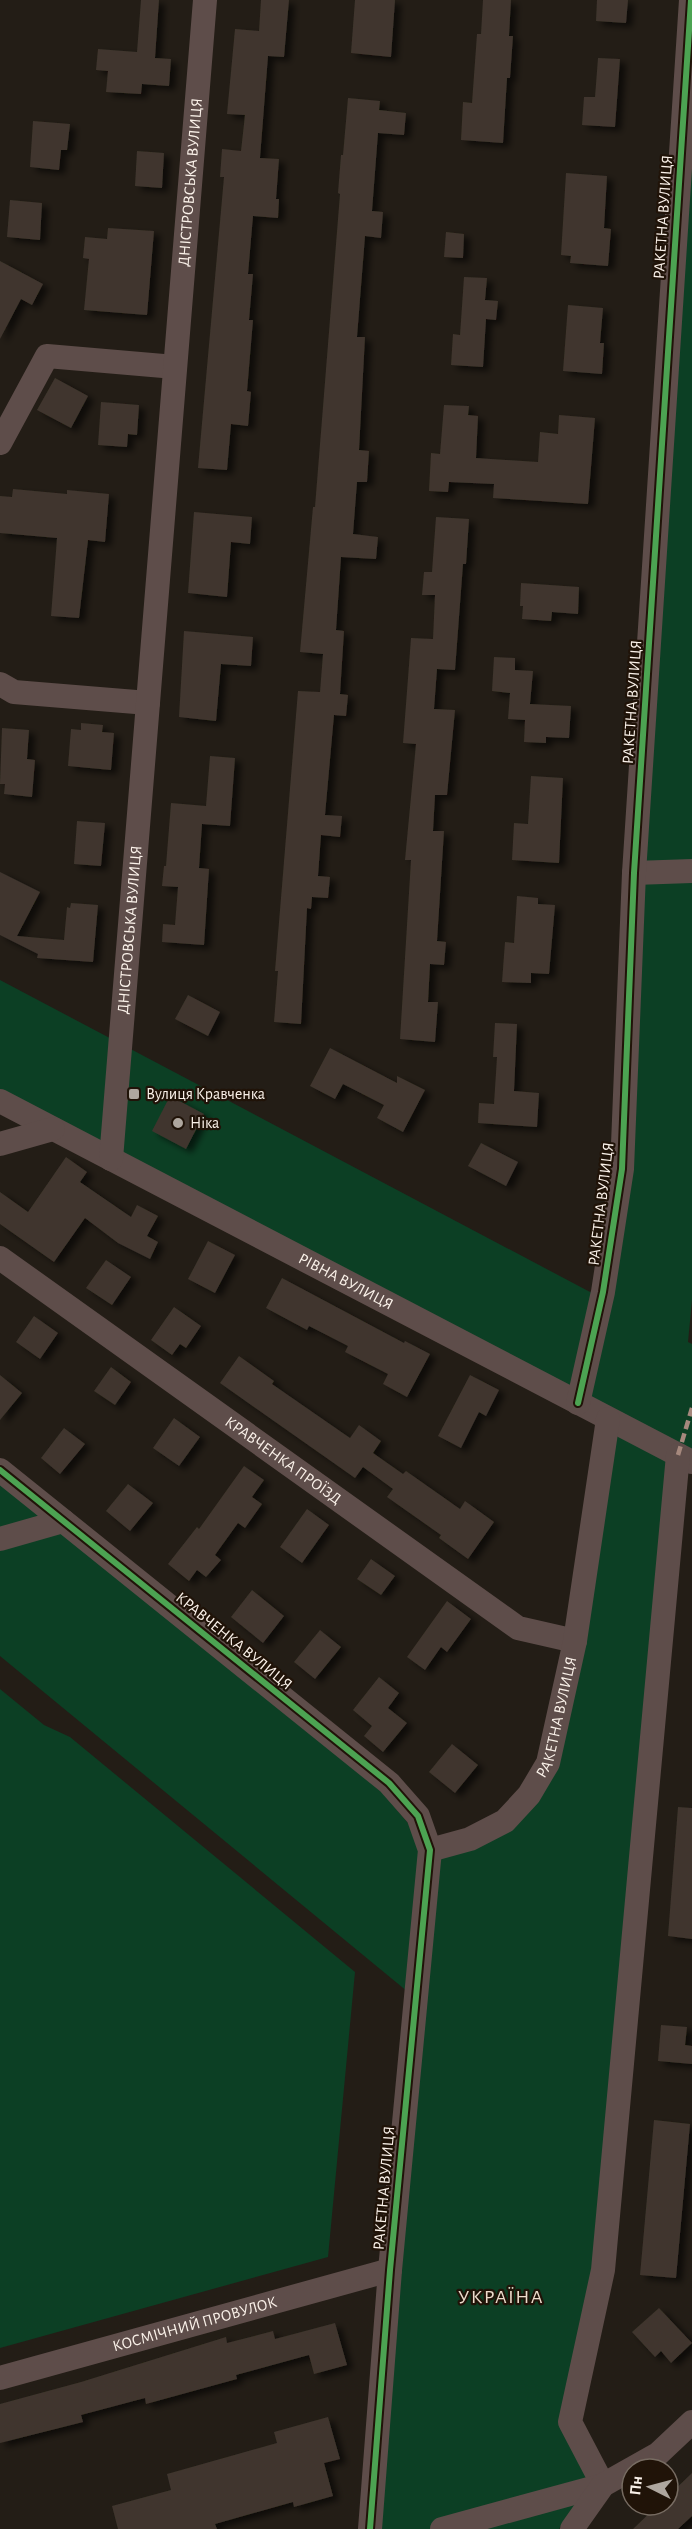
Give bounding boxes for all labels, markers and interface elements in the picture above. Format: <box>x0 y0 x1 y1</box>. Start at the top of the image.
street label: ДНІСТРОВСЬКА ВУЛИЦЯ <box>175 97 205 267</box>
street label: РАКЕТНА ВУЛИЦЯ <box>651 154 675 280</box>
street label: РАКЕТНА ВУЛИЦЯ <box>620 639 644 765</box>
street label: ДНІСТРОВСЬКА ВУЛИЦЯ <box>115 845 144 1015</box>
place label: Вулиця Кравченка <box>146 1086 265 1103</box>
marker: Вулиця Кравченка <box>127 1087 141 1101</box>
place label: Ніка <box>190 1115 219 1131</box>
marker: Ніка <box>171 1116 185 1130</box>
street label: РАКЕТНА ВУЛИЦЯ <box>585 1141 617 1267</box>
street label: РІВНА ВУЛИЦЯ <box>296 1250 396 1313</box>
street label: КРАВЧЕНКА ПРОЇЗД <box>222 1413 344 1507</box>
street label: КРАВЧЕНКА ВУЛИЦЯ <box>173 1589 295 1693</box>
street label: РАКЕТНА ВУЛИЦЯ <box>533 1655 579 1781</box>
street label: РАКЕТНА ВУЛИЦЯ <box>371 2125 397 2251</box>
district label: УКРАЇНА <box>458 2287 544 2307</box>
street label: КОСМІЧНИЙ ПРОВУЛОК <box>111 2294 278 2354</box>
north arrow <box>620 2457 680 2517</box>
text: Пн <box>627 2475 645 2496</box>

